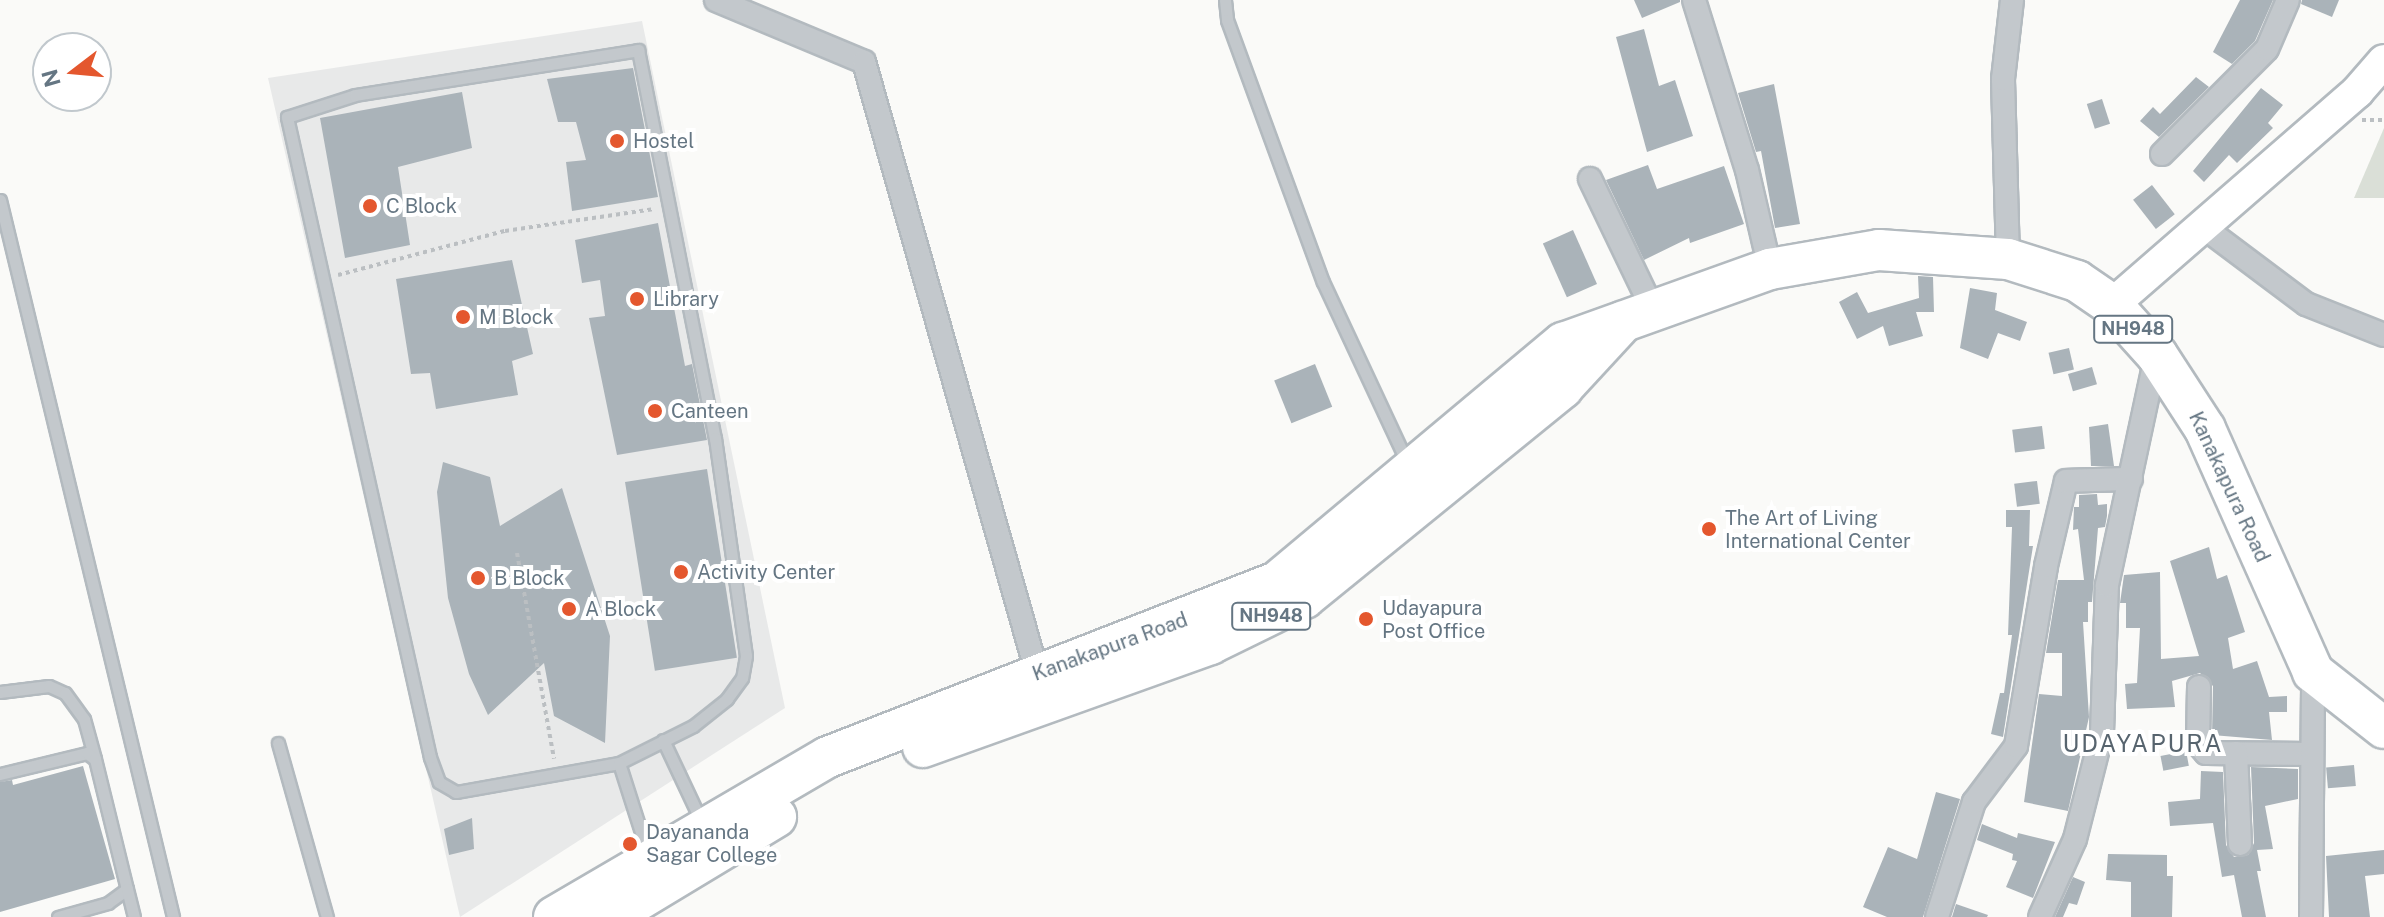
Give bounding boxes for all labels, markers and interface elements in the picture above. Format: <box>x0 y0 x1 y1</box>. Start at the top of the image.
north arrow <box>32 32 112 112</box>
text: N <box>36 66 66 90</box>
place label: Hostel <box>633 129 694 153</box>
marker: Hostel <box>608 132 626 150</box>
place label: C Block <box>386 194 457 218</box>
marker: C Block <box>361 197 379 215</box>
place label: Library <box>653 287 719 311</box>
marker: Library <box>628 290 646 308</box>
place label: M Block <box>479 305 554 329</box>
marker: M Block <box>454 308 472 326</box>
road number: NH948 <box>2093 315 2173 343</box>
place label: Canteen <box>671 399 749 423</box>
marker: Canteen <box>646 402 664 420</box>
street label: Kanakapura Road <box>2184 408 2274 566</box>
place label: The Art of Living International Center <box>1725 506 1911 553</box>
marker: The Art of Living International Center <box>1700 520 1718 538</box>
place label: Activity Center <box>697 560 835 584</box>
marker: Activity Center <box>672 563 690 581</box>
place label: B Block <box>494 566 565 590</box>
marker: B Block <box>469 569 487 587</box>
place label: Udayapura Post Office <box>1382 596 1485 643</box>
place label: A Block <box>585 597 656 621</box>
marker: A Block <box>560 600 578 618</box>
road number: NH948 <box>1231 602 1311 630</box>
street label: Kanakapura Road <box>1029 608 1191 686</box>
marker: Udayapura Post Office <box>1357 610 1375 628</box>
district label: UDAYAPURA <box>2062 730 2224 758</box>
place label: Dayananda Sagar College <box>646 820 777 867</box>
marker: Dayananda Sagar College <box>621 835 639 853</box>

